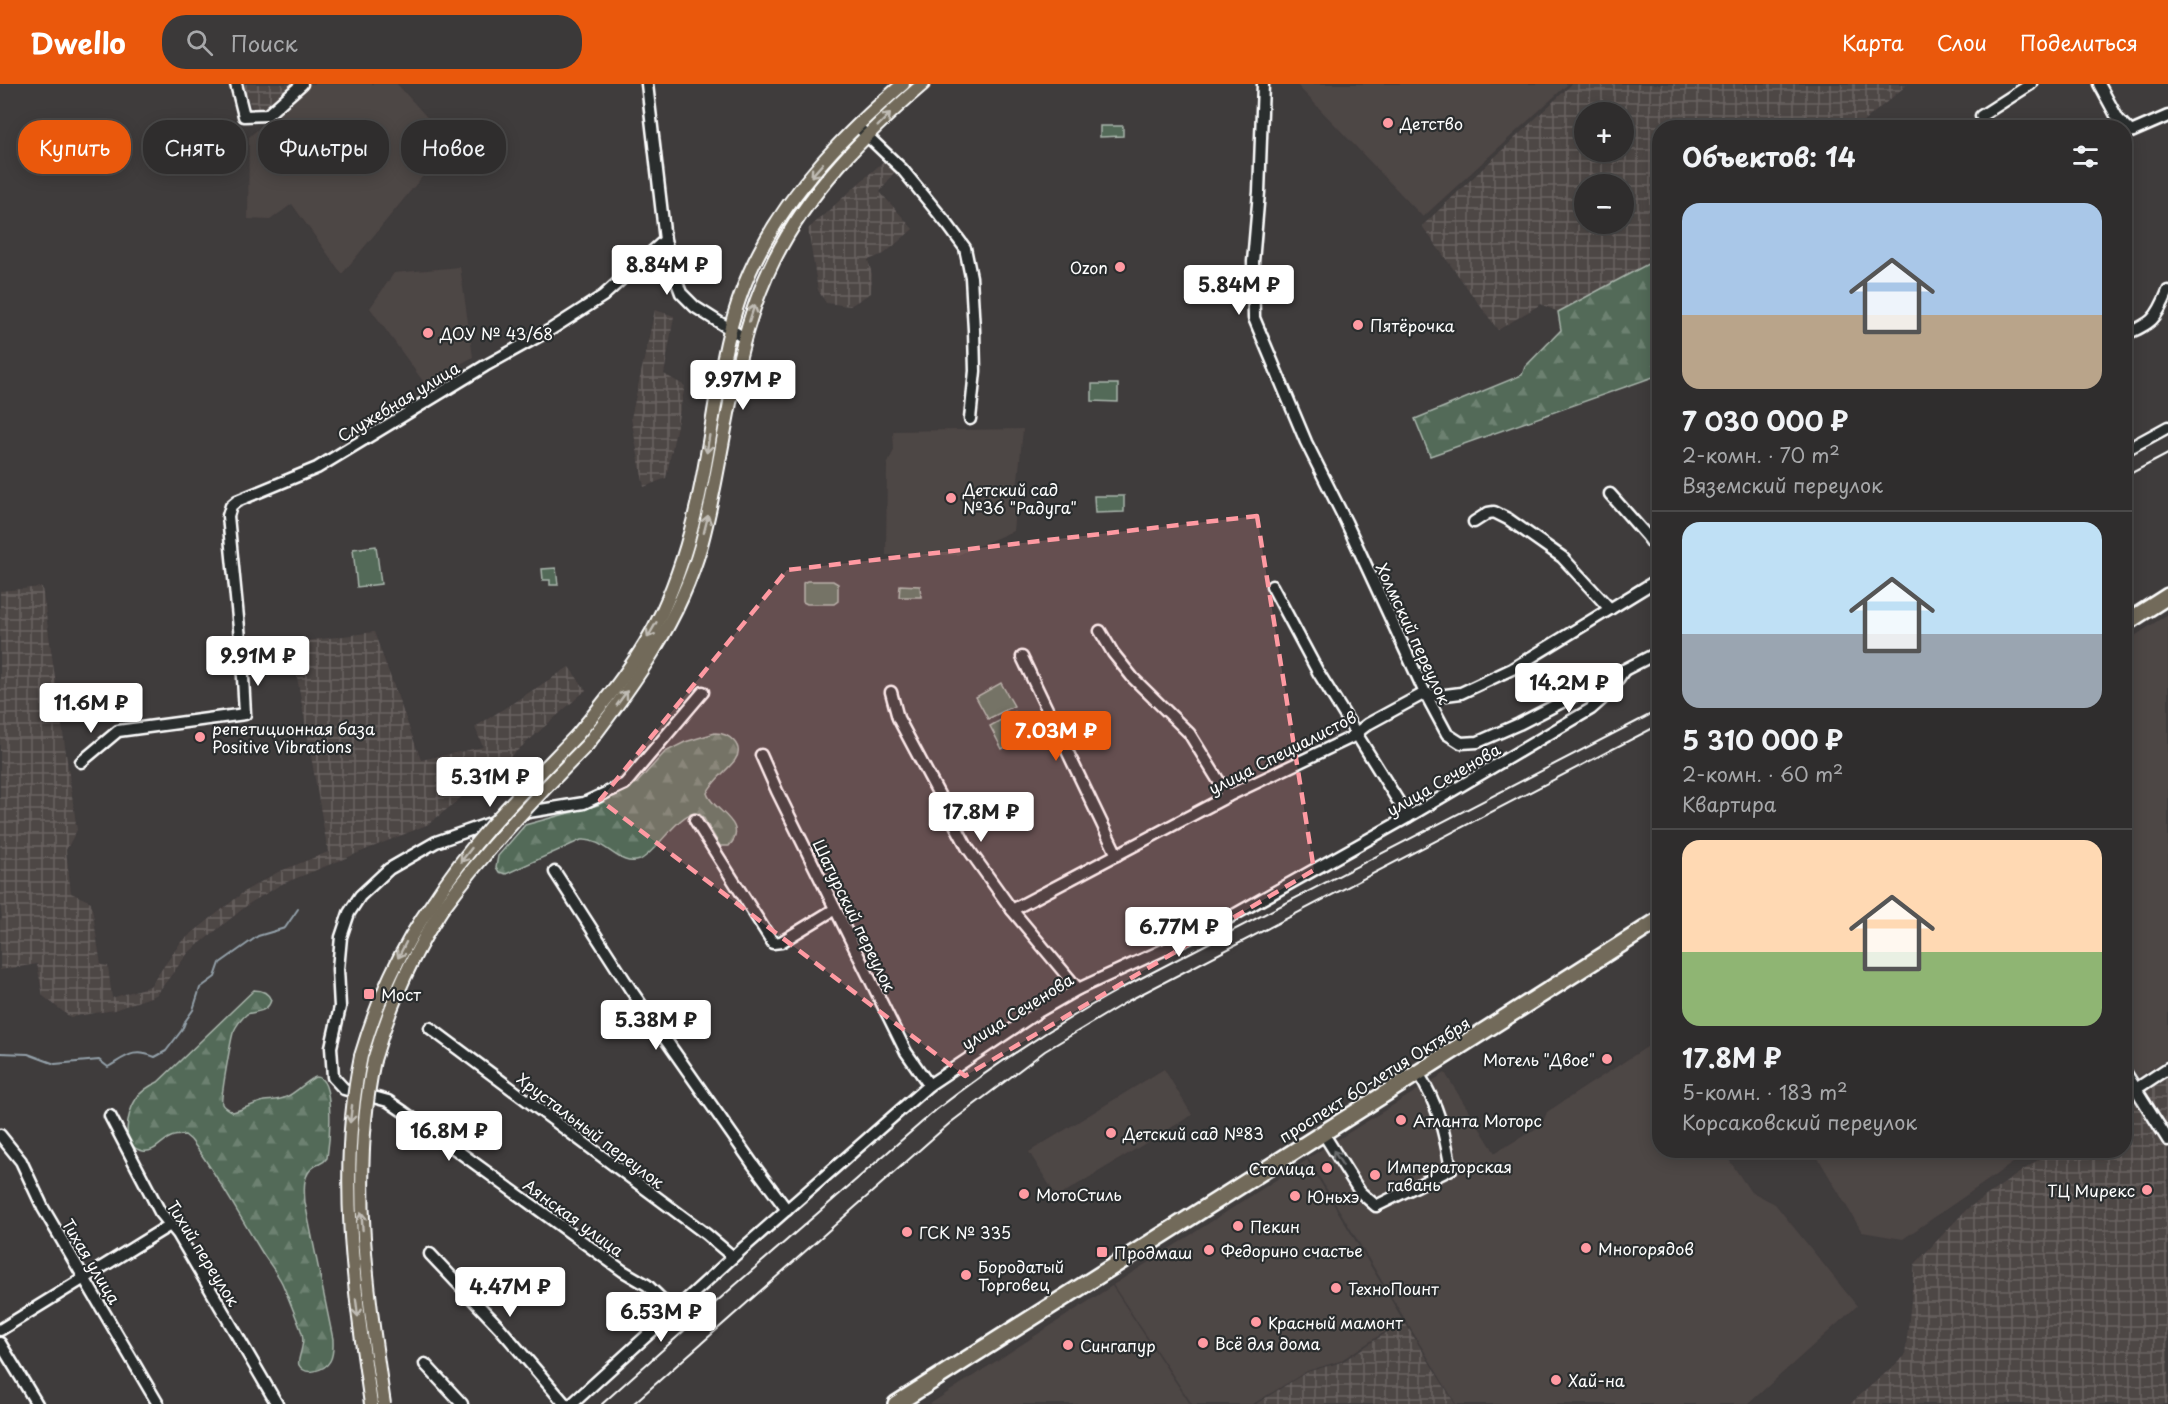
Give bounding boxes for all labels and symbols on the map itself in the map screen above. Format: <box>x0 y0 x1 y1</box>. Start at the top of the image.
place label: Детство <box>1399 111 1463 135</box>
one-way arrow <box>877 112 891 127</box>
marker: Детство <box>1381 116 1395 130</box>
one-way arrow <box>810 162 824 177</box>
pin: 8.84M ₽ <box>612 245 722 296</box>
place label: Ozon <box>1070 255 1108 279</box>
marker: Ozon <box>1113 260 1127 274</box>
pin: 5.84M ₽ <box>1184 265 1294 316</box>
one-way arrow <box>747 304 758 323</box>
place label: Пятёрочка <box>1370 313 1455 337</box>
marker: Пятёрочка <box>1351 318 1365 332</box>
place label: ДОУ № 43/68 <box>439 321 553 345</box>
marker: ДОУ № 43/68 <box>421 326 435 340</box>
street label: Служебная улица <box>332 355 464 447</box>
pin: 9.97M ₽ <box>688 360 798 411</box>
one-way arrow <box>702 434 713 453</box>
place label: Детский сад №36 "Радуга" <box>962 477 1077 519</box>
marker: Детский сад №36 "Радуга" <box>944 491 958 505</box>
one-way arrow <box>701 515 713 534</box>
street label: Холмский переулок <box>1371 558 1458 708</box>
one-way arrow <box>646 621 658 638</box>
pin: 9.91M ₽ <box>203 636 313 687</box>
pin: 14.2M ₽ <box>1514 663 1624 714</box>
pin: 11.6M ₽ <box>36 683 146 734</box>
one-way arrow <box>616 691 628 707</box>
street label: улица Специалистов <box>1204 704 1360 800</box>
pin: 7.03M ₽ <box>1001 711 1111 762</box>
place label: репетиционная база Positive Vibrations <box>212 716 375 758</box>
marker: репетиционная база Positive Vibrations <box>193 730 207 744</box>
street label: улица Сеченова <box>1382 737 1504 821</box>
pin: 5.31M ₽ <box>435 757 545 808</box>
pin: 17.8M ₽ <box>926 792 1036 843</box>
street label: Шатурский переулок <box>808 835 903 996</box>
one-way arrow <box>459 847 472 863</box>
pin: 6.77M ₽ <box>1124 907 1234 958</box>
one-way arrow <box>396 941 408 959</box>
street label: улица Сеченова <box>956 967 1078 1055</box>
place label: Мост <box>381 982 421 1006</box>
marker: Мост <box>362 987 376 1001</box>
pin: 5.38M ₽ <box>601 1000 711 1051</box>
street label: проспект 60-летия Октября <box>1274 1010 1474 1148</box>
place label: Мотель "Двое" <box>1483 1047 1595 1071</box>
marker: Мотель "Двое" <box>1600 1052 1614 1066</box>
street label: Хрустальный переулок <box>512 1066 670 1194</box>
one-way arrow <box>346 1103 357 1123</box>
place label: Атланта Моторс <box>1413 1108 1542 1132</box>
pin: 16.8M ₽ <box>394 1111 504 1162</box>
marker: Атланта Моторс <box>1394 1113 1408 1127</box>
place label: Детский сад №83 <box>1122 1121 1264 1145</box>
marker: Детский сад №83 <box>1104 1126 1118 1140</box>
one-way arrow <box>1332 1150 1345 1167</box>
place label: Императорская гавань <box>1387 1154 1512 1196</box>
place label: Столица <box>1248 1156 1315 1180</box>
marker: Столица <box>1320 1161 1334 1175</box>
marker: Императорская гавань <box>1368 1168 1382 1182</box>
street label: Аянская улица <box>519 1172 629 1262</box>
place label: ТЦ Мирекс <box>2048 1178 2135 1202</box>
place label: МотоСтиль <box>1036 1182 1122 1206</box>
marker: ТЦ Мирекс <box>2140 1183 2154 1197</box>
place label: Юньхэ <box>1307 1184 1360 1208</box>
marker: МотоСтиль <box>1017 1187 1031 1201</box>
marker: Юньхэ <box>1288 1189 1302 1203</box>
street label: Тихий переулок <box>162 1195 246 1311</box>
one-way arrow <box>357 1211 368 1231</box>
street label: Тихая улица <box>57 1214 127 1308</box>
place label: Пекин <box>1250 1214 1300 1238</box>
marker: Пекин <box>1231 1219 1245 1233</box>
place label: ГСК № 335 <box>919 1220 1011 1244</box>
marker: ГСК № 335 <box>900 1225 914 1239</box>
place label: Многорядов <box>1598 1236 1694 1260</box>
place label: Федорино счастье <box>1221 1238 1363 1262</box>
place label: Продмаш <box>1114 1240 1192 1264</box>
marker: Многорядов <box>1579 1241 1593 1255</box>
marker: Федорино счастье <box>1202 1243 1216 1257</box>
marker: Продмаш <box>1095 1245 1109 1259</box>
place label: Бородатый Торговец <box>978 1254 1064 1296</box>
pin: 4.47M ₽ <box>455 1267 565 1318</box>
marker: Бородатый Торговец <box>959 1268 973 1282</box>
place label: ТехноПоинт <box>1348 1276 1439 1300</box>
marker: ТехноПоинт <box>1329 1281 1343 1295</box>
pin: 6.53M ₽ <box>606 1292 716 1343</box>
one-way arrow <box>352 1298 363 1318</box>
place label: Красный мамонт <box>1268 1310 1403 1334</box>
marker: Красный мамонт <box>1249 1315 1263 1329</box>
place label: Всё для дома <box>1215 1331 1321 1355</box>
place label: Сингапур <box>1080 1333 1156 1357</box>
marker: Всё для дома <box>1196 1336 1210 1350</box>
marker: Сингапур <box>1061 1338 1075 1352</box>
place label: Хай-на <box>1568 1368 1625 1392</box>
marker: Хай-на <box>1549 1373 1563 1387</box>

